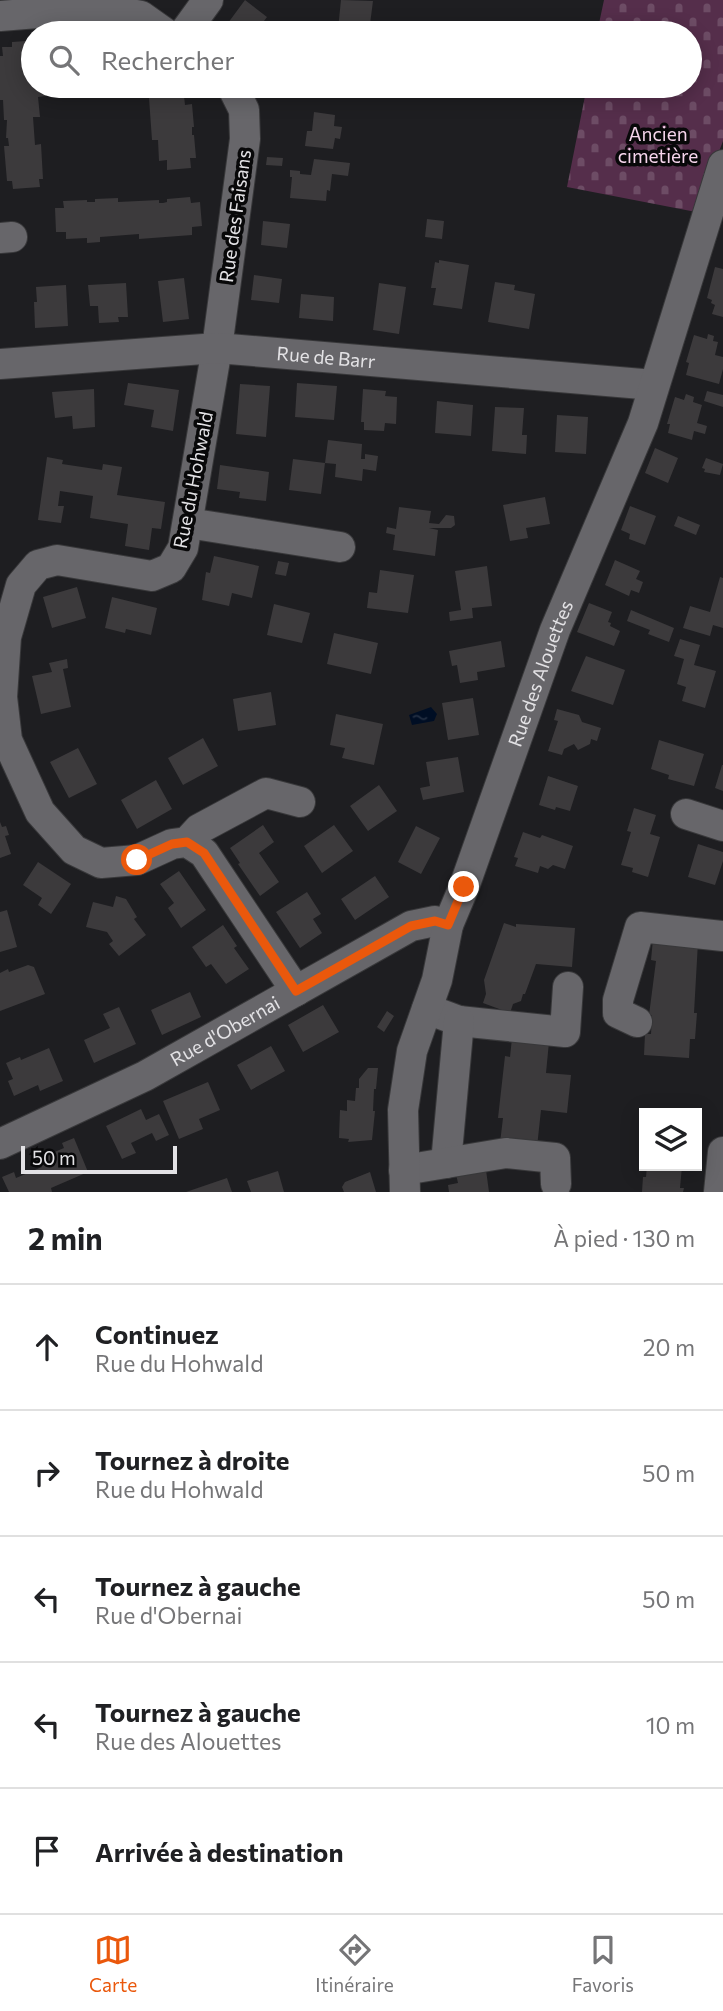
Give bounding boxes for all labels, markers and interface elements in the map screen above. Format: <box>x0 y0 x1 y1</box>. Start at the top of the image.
search box <box>21 21 702 98</box>
icon: search <box>45 41 83 79</box>
text: Rechercher <box>101 44 235 75</box>
park label: Ancien cimetière <box>618 122 698 167</box>
street label: Rue des Faisans <box>214 148 255 284</box>
street label: Rue de Barr <box>276 341 377 372</box>
street label: Rue du Hohwald <box>168 409 217 550</box>
street label: Rue des Alouettes <box>503 597 577 750</box>
route start <box>121 844 152 875</box>
route end <box>448 871 479 902</box>
street label: Rue d'Obernai <box>166 990 283 1070</box>
map controls <box>639 1108 702 1171</box>
button: layers <box>639 1108 702 1171</box>
scale bar <box>21 1143 177 1175</box>
text: 50 m <box>32 1146 76 1169</box>
text: 2 min <box>28 1219 103 1256</box>
text: À pied · 130 m <box>553 1224 695 1252</box>
text: Continuez <box>95 1318 219 1349</box>
icon: ahead <box>28 1328 66 1366</box>
text: 20 m <box>643 1333 695 1361</box>
text: Rue du Hohwald <box>95 1349 263 1377</box>
text: Tournez à droite <box>95 1444 290 1475</box>
icon: right <box>28 1454 66 1492</box>
text: 50 m <box>642 1459 695 1487</box>
text: Rue du Hohwald <box>95 1475 263 1503</box>
text: Tournez à gauche <box>95 1570 301 1601</box>
icon: left <box>28 1580 66 1618</box>
text: 50 m <box>642 1585 695 1613</box>
text: Rue d'Obernai <box>95 1601 242 1629</box>
text: Tournez à gauche <box>95 1696 301 1727</box>
icon: left <box>28 1706 66 1744</box>
text: 10 m <box>646 1711 695 1739</box>
text: Rue des Alouettes <box>95 1727 282 1755</box>
icon: arrive <box>28 1832 66 1870</box>
text: Arrivée à destination <box>95 1836 343 1867</box>
tab: Carte <box>89 1931 137 1996</box>
tab: Itinéraire <box>315 1931 394 1996</box>
tab: Favoris <box>572 1931 634 1996</box>

